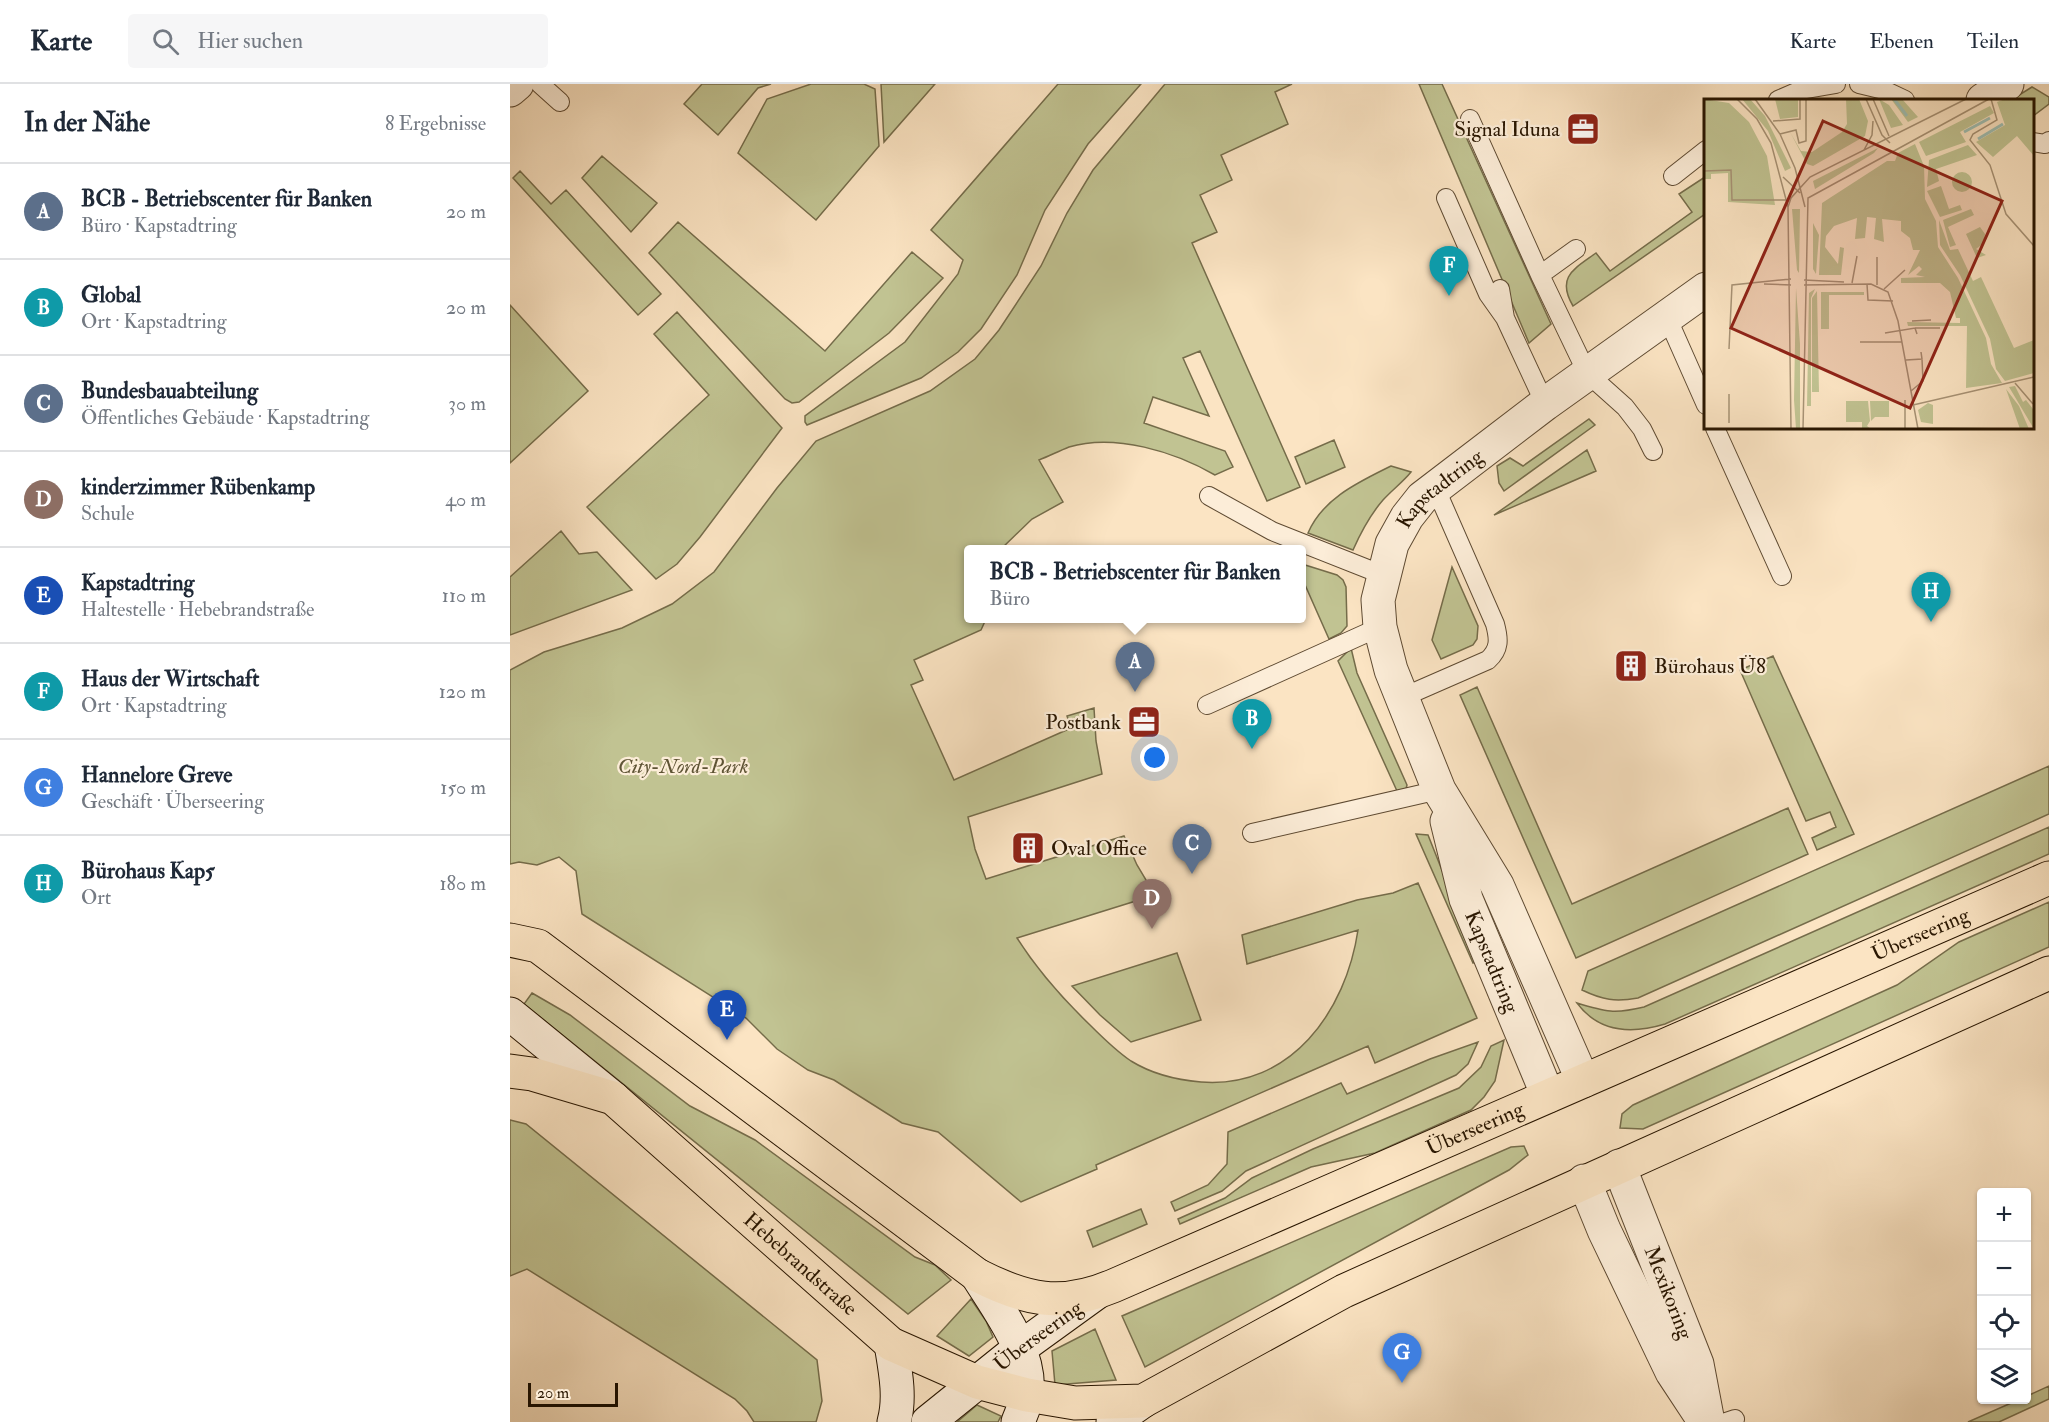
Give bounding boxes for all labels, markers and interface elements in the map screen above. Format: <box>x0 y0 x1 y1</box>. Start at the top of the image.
search box <box>128 14 548 68</box>
text: Karte <box>30 24 92 59</box>
icon: search <box>149 25 182 58</box>
text: Hier suchen <box>197 27 303 55</box>
text: Karte <box>1789 28 1836 55</box>
text: Ebenen <box>1869 28 1934 55</box>
text: Teilen <box>1967 28 2019 55</box>
inset map <box>1704 99 2034 429</box>
text: In der Nähe <box>24 107 150 139</box>
text: 8 Ergebnisse <box>385 111 486 136</box>
office icon: Signal Iduna <box>1565 111 1601 147</box>
place label: Signal Iduna <box>1454 116 1560 143</box>
text: BCB - Betriebscenter für Banken <box>81 185 372 213</box>
text: A <box>37 199 50 224</box>
text: 20 m <box>446 199 486 224</box>
text: Büro · Kapstadtring <box>81 213 237 238</box>
pin: F <box>1430 246 1468 296</box>
text: Global <box>81 281 141 309</box>
text: B <box>37 295 50 320</box>
text: 20 m <box>446 295 486 320</box>
text: Ort · Kapstadtring <box>81 309 227 334</box>
text: Bundesbauabteilung <box>81 377 258 405</box>
text: C <box>36 391 51 416</box>
text: 30 m <box>448 391 486 416</box>
text: Öffentliches Gebäude · Kapstadtring <box>81 405 369 430</box>
street label: Kapstadtring <box>1390 443 1489 533</box>
text: kinderzimmer Rübenkamp <box>81 473 315 501</box>
text: D <box>35 487 52 512</box>
text: 40 m <box>445 487 486 512</box>
text: Schule <box>81 501 134 526</box>
popup <box>964 545 1306 623</box>
text: BCB - Betriebscenter für Banken <box>989 558 1281 586</box>
text: Kapstadtring <box>81 569 194 597</box>
pin: H <box>1912 572 1950 622</box>
text: E <box>36 583 51 608</box>
text: 110 m <box>442 583 486 608</box>
text: Büro <box>989 586 1030 611</box>
text: Haltestelle · Hebebrandstraße <box>81 597 314 622</box>
pin: A <box>1116 642 1154 692</box>
building icon: Bürohaus Ü8 <box>1613 648 1649 684</box>
place label: Bürohaus Ü8 <box>1654 653 1766 680</box>
text: Haus der Wirtschaft <box>81 665 259 693</box>
text: F <box>37 679 50 704</box>
text: 120 m <box>439 679 486 704</box>
text: Ort · Kapstadtring <box>81 693 227 718</box>
pin: B <box>1232 700 1272 749</box>
office icon: Postbank <box>1126 704 1162 740</box>
place label: Postbank <box>1045 709 1121 736</box>
your location <box>1140 743 1169 772</box>
park label: City-Nord-Park <box>618 753 748 780</box>
text: Hannelore Greve <box>81 761 232 789</box>
text: G <box>35 775 52 800</box>
text: 150 m <box>440 775 486 800</box>
text: Geschäft · Überseering <box>81 789 264 814</box>
pin: C <box>1172 824 1212 874</box>
building icon: Oval Office <box>1010 830 1046 866</box>
place label: Oval Office <box>1051 835 1147 862</box>
text: Bürohaus Kap5 <box>81 857 215 885</box>
text: H <box>35 871 52 896</box>
text: 180 m <box>439 871 486 896</box>
pin: D <box>1132 880 1172 929</box>
text: Ort <box>81 885 111 910</box>
street label: Überseering <box>1868 901 1974 968</box>
street label: Kapstadtring <box>1458 907 1525 1017</box>
pin: E <box>708 990 746 1040</box>
street label: Überseering <box>1422 1095 1529 1162</box>
map controls <box>1977 1188 2031 1404</box>
button: + <box>1977 1188 2031 1242</box>
street label: Hebebrandstraße <box>738 1207 863 1322</box>
street label: Mexikoring <box>1638 1242 1699 1344</box>
button: − <box>1977 1242 2031 1296</box>
street label: Überseering <box>988 1294 1089 1378</box>
button: locate <box>1977 1296 2031 1350</box>
pin: G <box>1382 1334 1422 1383</box>
button: layers <box>1977 1350 2031 1404</box>
scale bar <box>528 1380 618 1408</box>
text: 20 m <box>537 1383 569 1403</box>

